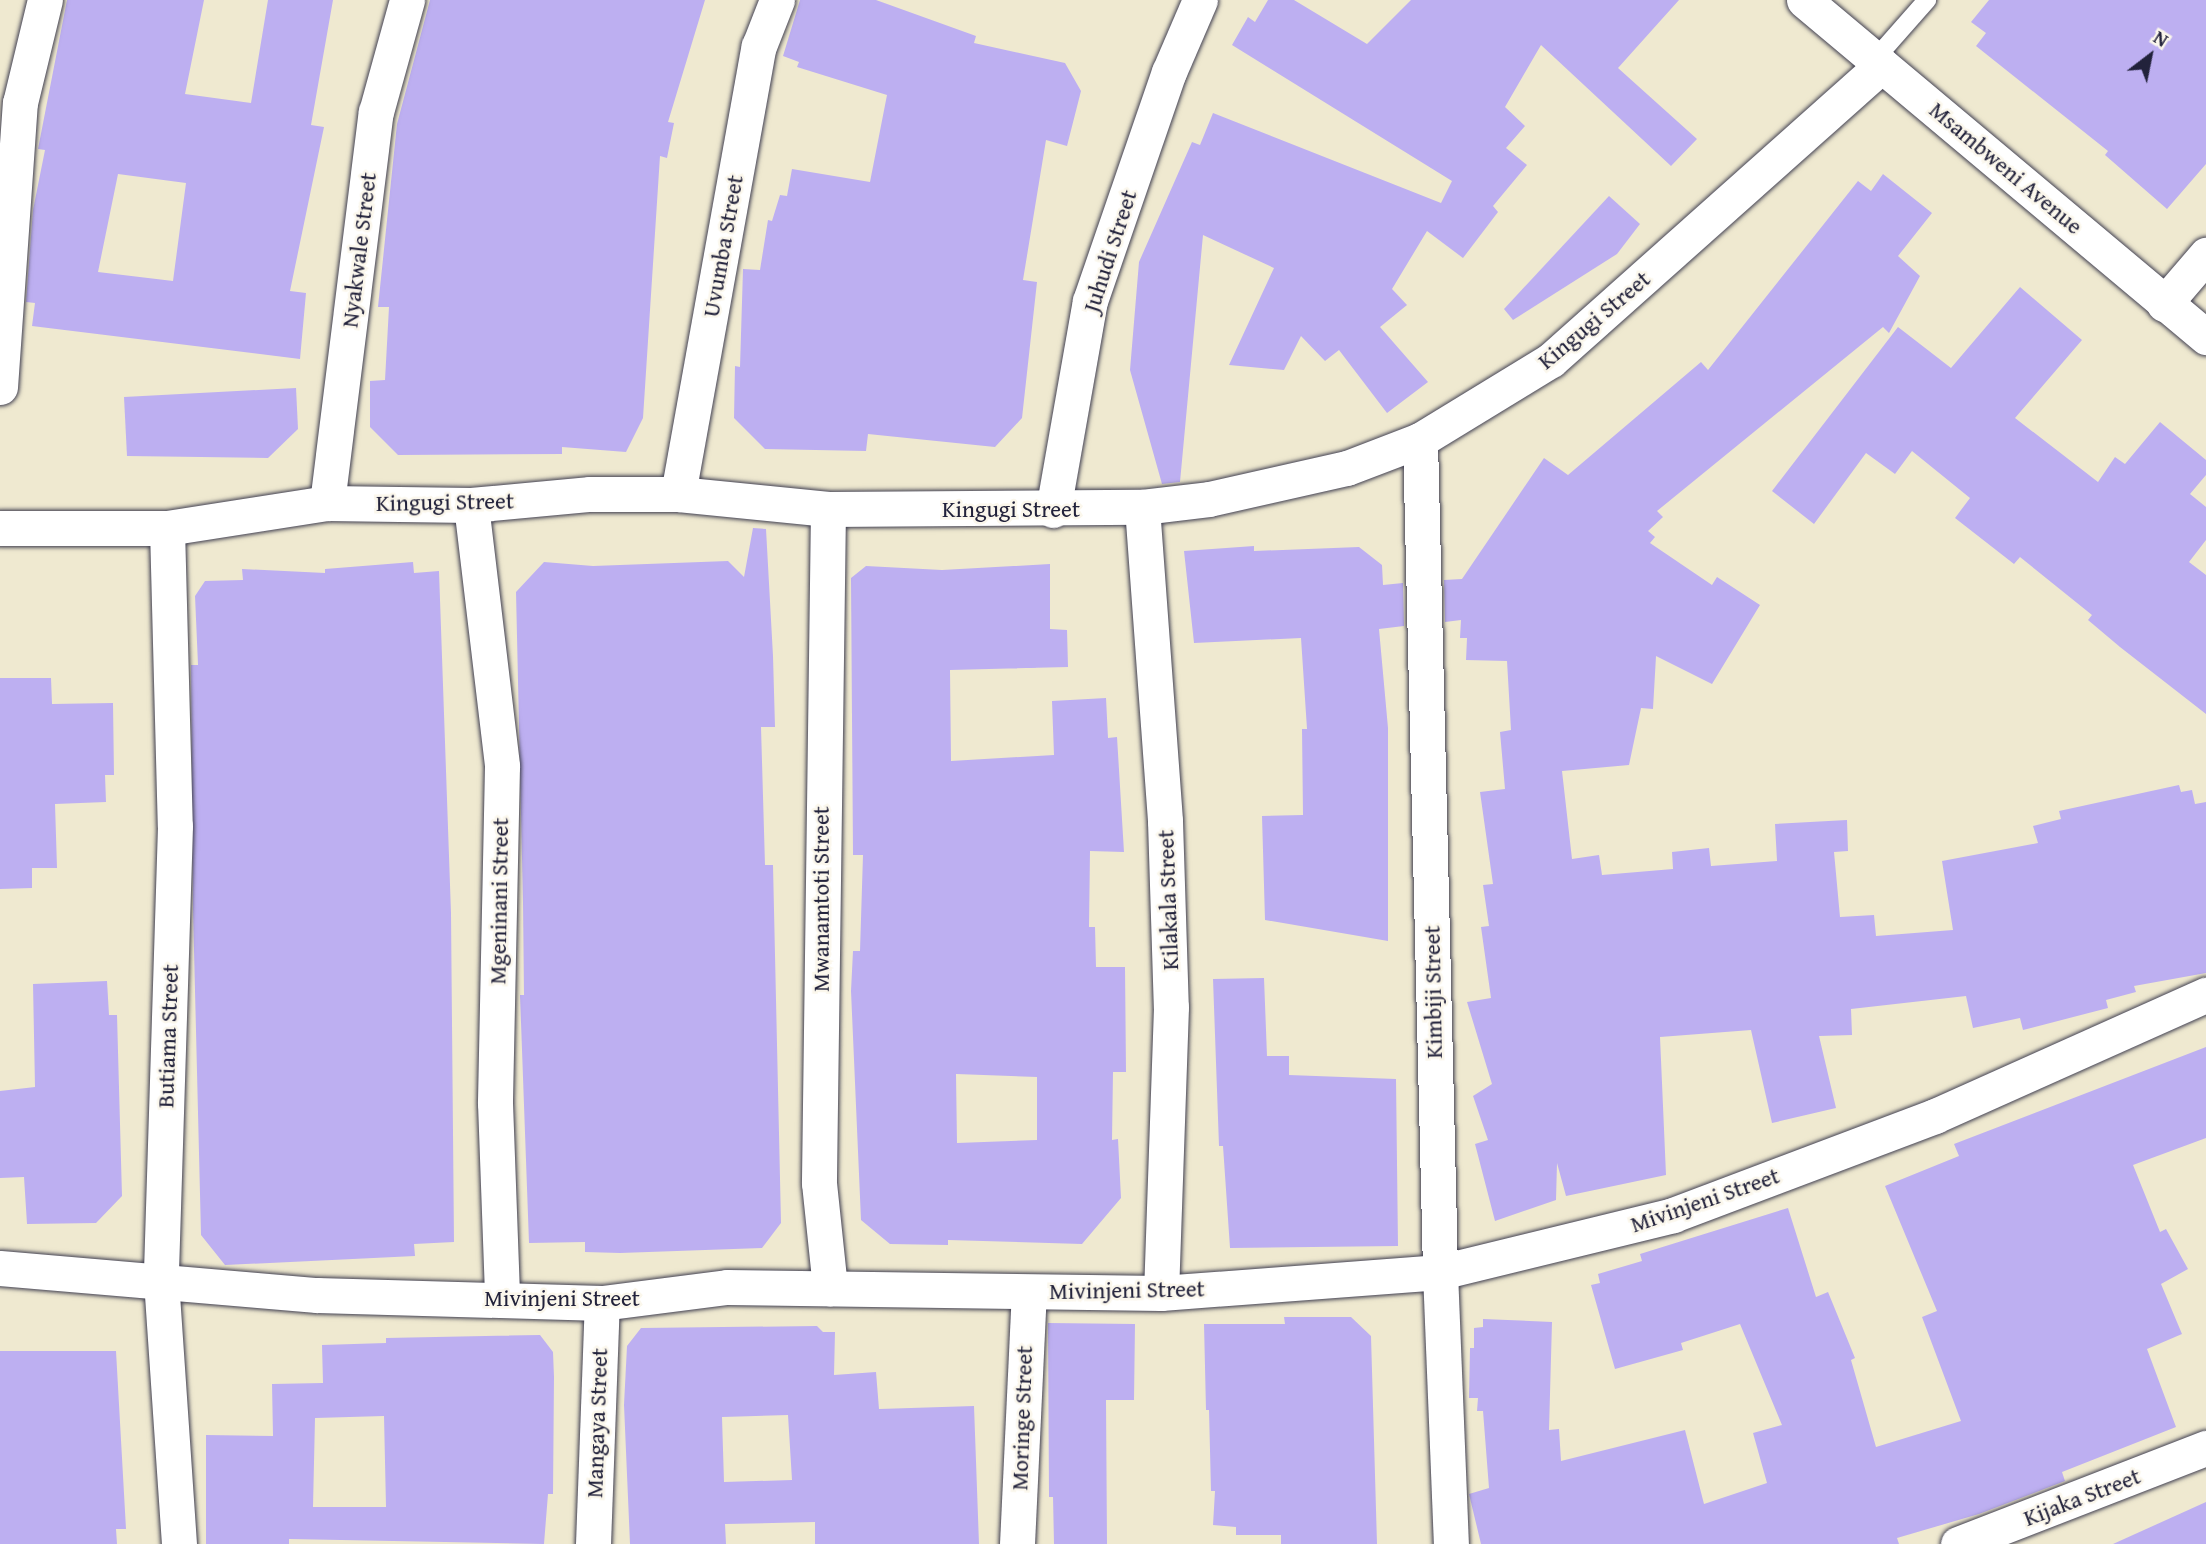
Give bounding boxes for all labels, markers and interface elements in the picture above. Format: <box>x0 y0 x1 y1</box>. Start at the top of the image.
north arrow <box>2115 21 2185 91</box>
text: N <box>2148 23 2174 53</box>
street label: Msambweni Avenue <box>1924 96 2088 240</box>
street label: Nyakwale Street <box>336 171 382 329</box>
street label: Uvumba Street <box>697 173 749 319</box>
street label: Juhudi Street <box>1077 186 1143 316</box>
street label: Kingugi Street <box>1532 265 1656 375</box>
street label: Kingugi Street <box>376 487 514 517</box>
street label: Kingugi Street <box>942 495 1080 523</box>
street label: Mwanamtoti Street <box>807 806 835 992</box>
street label: Mgeninani Street <box>484 817 514 985</box>
street label: Kilakala Street <box>1152 829 1184 971</box>
street label: Kimbiji Street <box>1418 925 1448 1059</box>
street label: Butiama Street <box>152 964 184 1108</box>
street label: Mivinjeni Street <box>1627 1162 1783 1238</box>
street label: Mivinjeni Street <box>1049 1275 1205 1305</box>
street label: Mivinjeni Street <box>484 1284 640 1312</box>
street label: Moringe Street <box>1006 1345 1038 1491</box>
street label: Mangaya Street <box>581 1347 613 1499</box>
street label: Kijaka Street <box>2020 1462 2144 1532</box>

